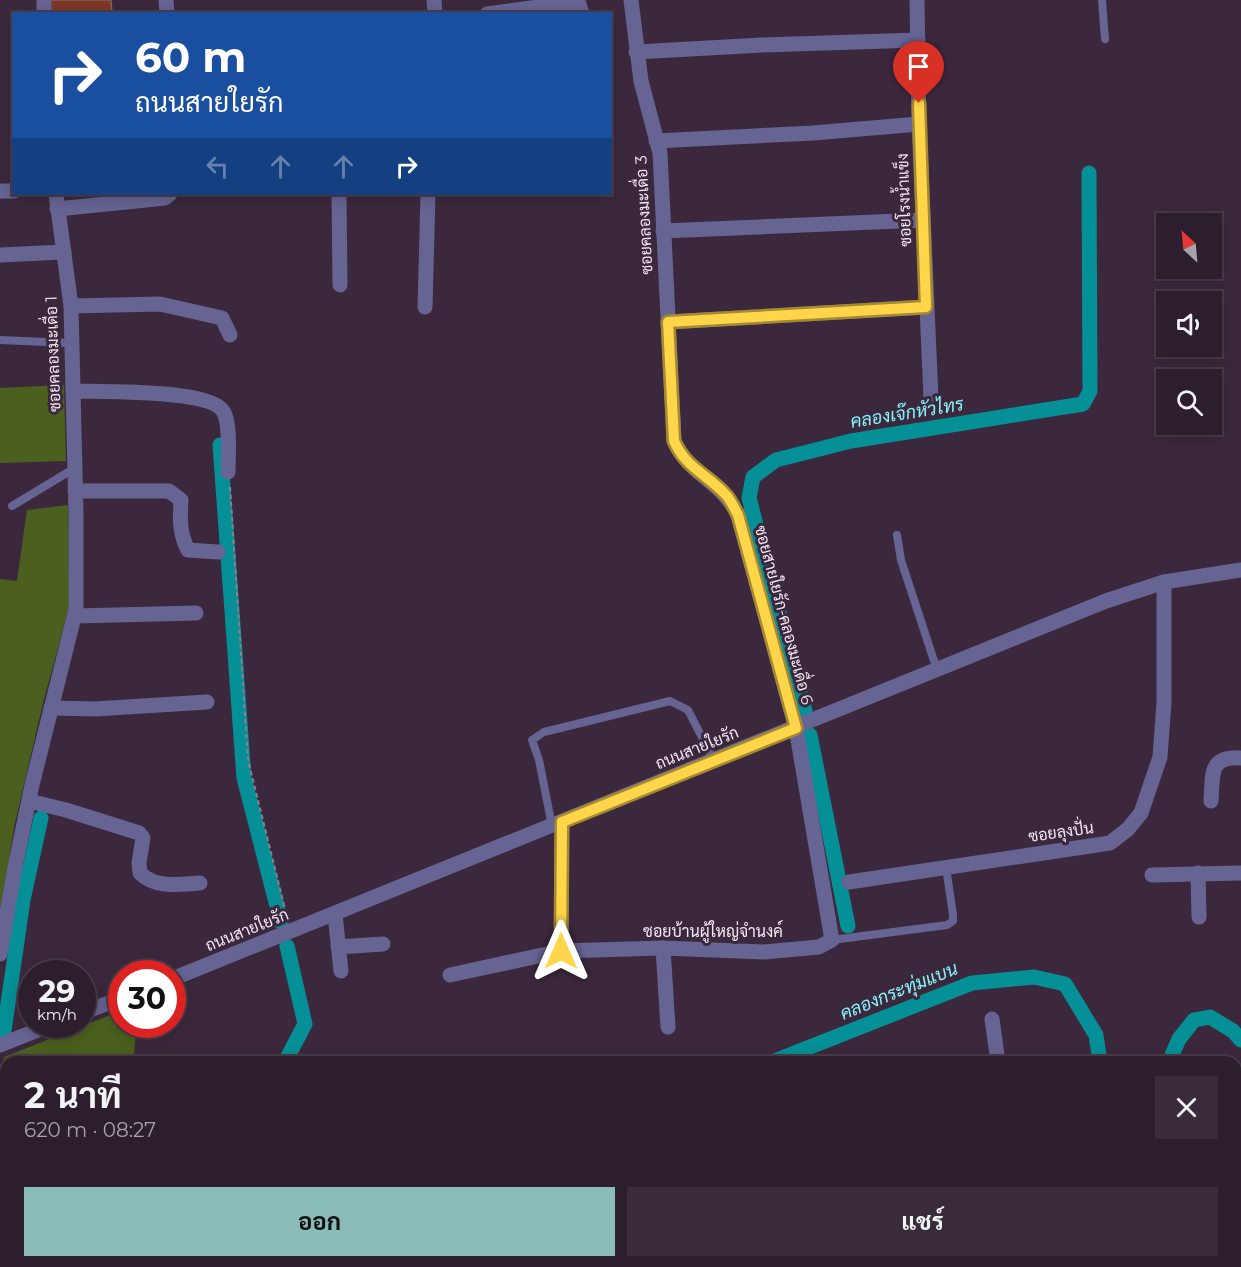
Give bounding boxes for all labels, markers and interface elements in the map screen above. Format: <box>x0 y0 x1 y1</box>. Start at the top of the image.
text: 60 m <box>135 31 246 83</box>
icon: right <box>36 36 114 114</box>
pin <box>893 41 944 103</box>
icon: arrive <box>902 50 935 83</box>
text: ถนนสายใยรัก <box>135 86 284 119</box>
icon: left <box>201 150 234 183</box>
icon: ahead <box>264 150 297 183</box>
icon: ahead <box>327 150 360 183</box>
icon: right <box>390 150 423 183</box>
street label: ซอยโรงน้ำแข็ง <box>888 153 915 247</box>
street label: ซอยคลองมะเดื่อ 3 <box>626 155 657 275</box>
north arrow <box>1156 213 1222 279</box>
map controls <box>1156 213 1222 435</box>
button: sound <box>1156 291 1222 357</box>
street label: ซอยคลองมะเดื่อ 1 <box>36 296 65 413</box>
button: search <box>1156 369 1222 435</box>
water label: คลองเจ๊กหัวไทร <box>849 391 966 433</box>
street label: ซอยสายใยรัก-คลองมะเดื่อ 6 <box>751 522 822 707</box>
street label: ถนนสายใยรัก <box>652 721 741 773</box>
street label: ซอยลุงปั่น <box>1027 814 1095 848</box>
street label: ถนนสายใยรัก <box>202 903 291 955</box>
position arrow <box>529 919 593 983</box>
street label: ซอยบ้านผู้ใหญ่จำนงค์ <box>643 919 783 943</box>
water label: คลองกระทุ่มแบน <box>837 956 962 1026</box>
speed limit sign: 30 <box>108 960 186 1038</box>
text: 29 <box>39 973 75 1010</box>
text: km/h <box>37 1005 77 1024</box>
text: 2 นาที <box>24 1073 122 1117</box>
button: close <box>1155 1076 1218 1139</box>
text: 620 m · 08:27 <box>24 1118 156 1142</box>
button: ออก <box>24 1187 615 1256</box>
button: แชร์ <box>627 1187 1218 1256</box>

